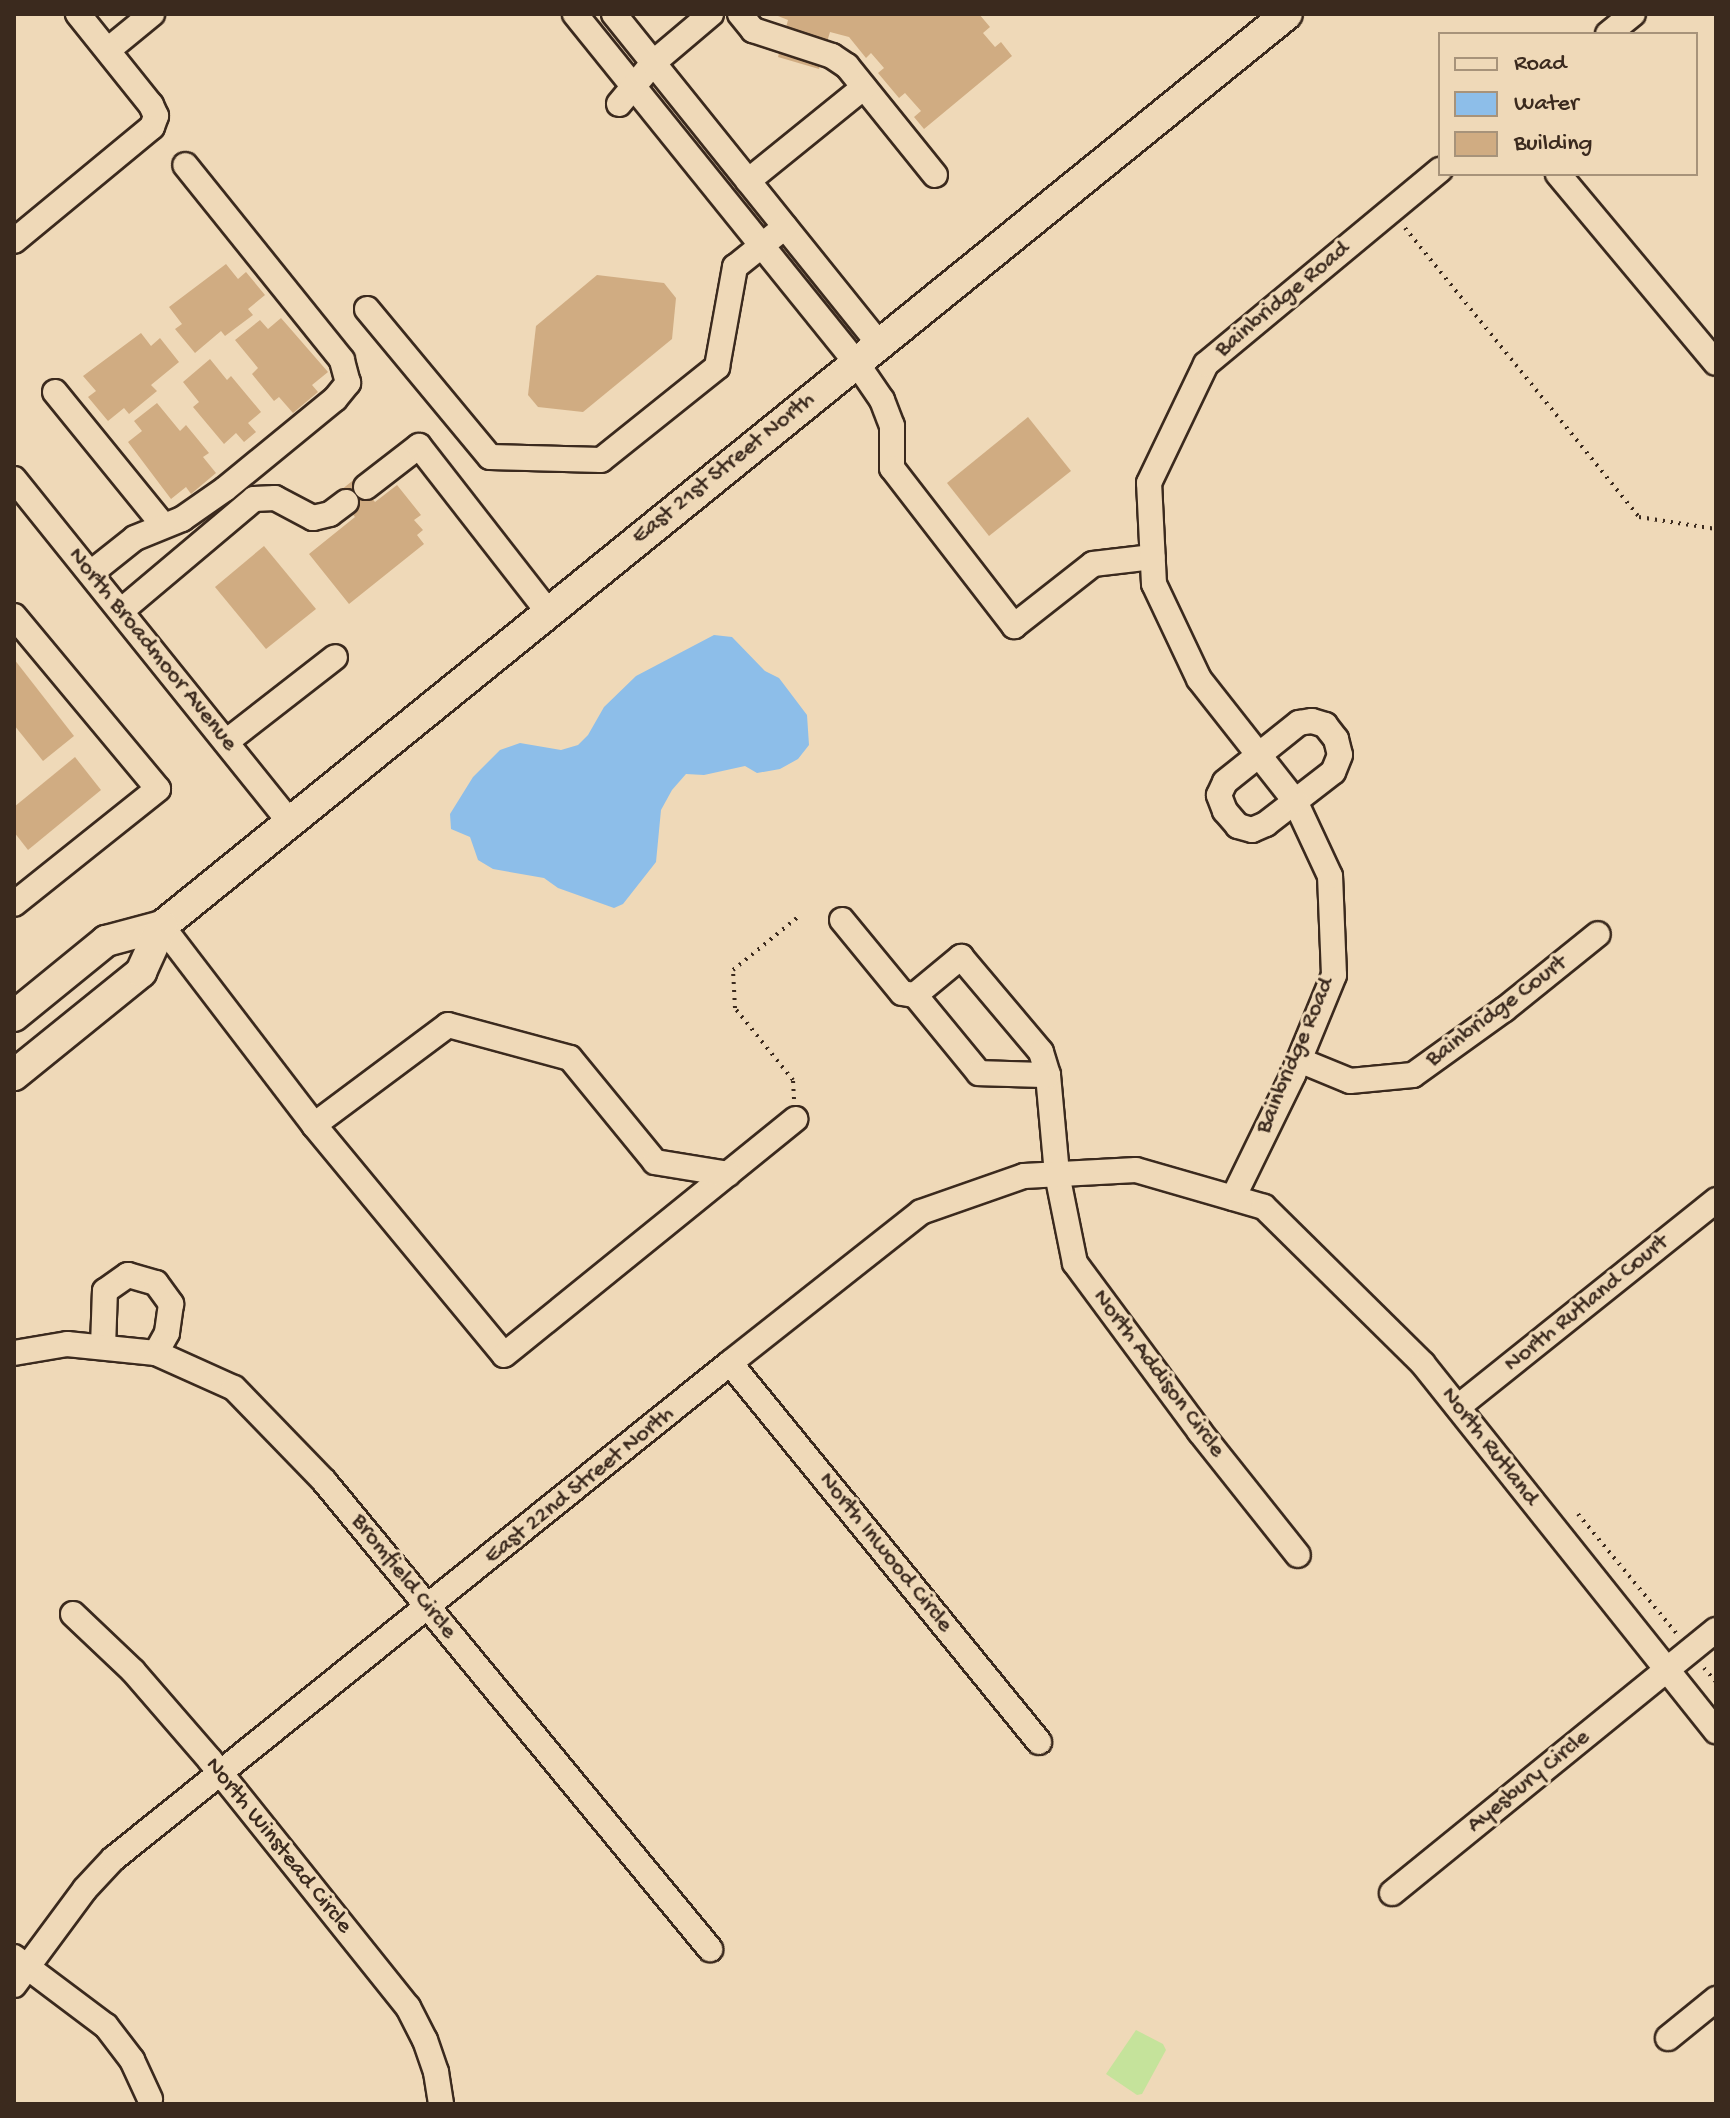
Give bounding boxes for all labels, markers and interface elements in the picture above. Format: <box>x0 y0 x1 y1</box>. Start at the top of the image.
legend <box>1438 32 1698 176</box>
text: Road <box>1514 50 1566 79</box>
text: Water <box>1514 90 1578 119</box>
text: Building <box>1514 130 1592 159</box>
street label: Bainbridge Road <box>1210 235 1356 365</box>
street label: East 21st Street North <box>627 386 821 552</box>
street label: North Broadmoor Avenue <box>61 542 243 758</box>
street label: Bainbridge Court <box>1421 950 1573 1074</box>
street label: Bainbridge Road <box>1250 974 1342 1138</box>
street label: North Rutland Court <box>1499 1229 1675 1379</box>
street label: North Addison Circle <box>1085 1284 1231 1464</box>
street label: North Rutland <box>1434 1382 1544 1512</box>
street label: East 22nd Street North <box>479 1400 681 1572</box>
street label: North Inwood Circle <box>812 1467 958 1639</box>
street label: Bromfield Circle <box>344 1509 462 1645</box>
street label: Ayesbury Circle <box>1462 1724 1596 1840</box>
street label: North Winstead Circle <box>198 1752 358 1940</box>

